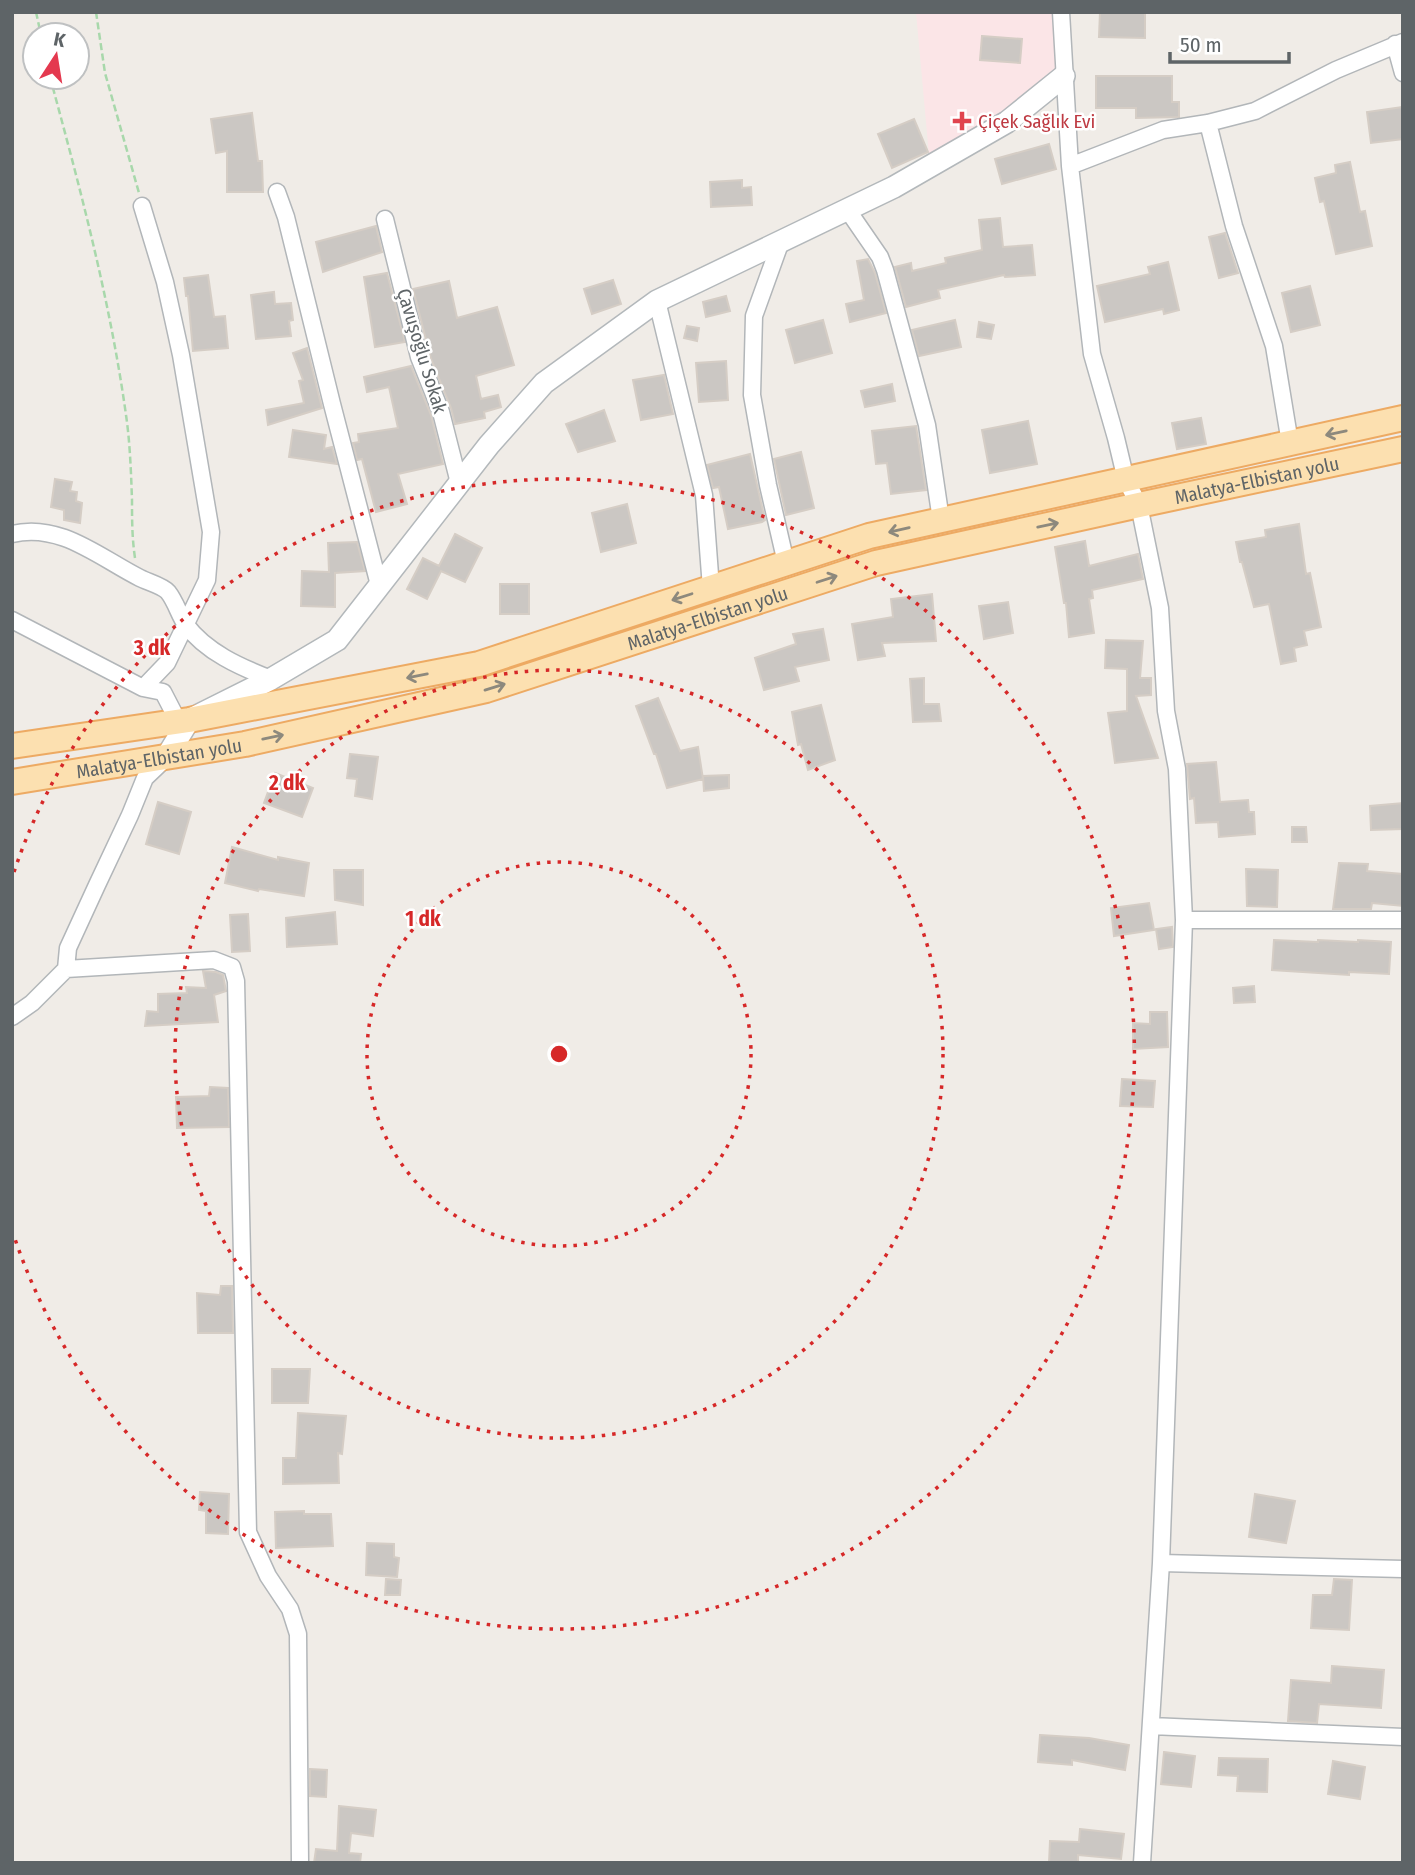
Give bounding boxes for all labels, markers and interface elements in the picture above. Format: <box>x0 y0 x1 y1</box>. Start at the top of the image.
north arrow <box>21 21 91 91</box>
scale bar <box>1170 21 1289 65</box>
text: K <box>52 27 68 52</box>
text: 50 m <box>1180 32 1222 58</box>
place label: Çiçek Sağlık Evi <box>978 110 1095 133</box>
marker: Çiçek Sağlık Evi <box>952 111 972 131</box>
street label: Çavuşoğlu Sokak <box>392 286 452 416</box>
one-way arrow <box>1325 427 1348 440</box>
street label: Malatya-Elbistan yolu <box>1173 451 1341 509</box>
one-way arrow <box>1036 518 1059 531</box>
one-way arrow <box>888 523 911 537</box>
one-way arrow <box>816 572 838 584</box>
street label: Malatya-Elbistan yolu <box>624 581 791 655</box>
one-way arrow <box>671 592 693 605</box>
text: 3 dk <box>133 635 171 661</box>
one-way arrow <box>406 669 429 683</box>
one-way arrow <box>483 680 505 693</box>
one-way arrow <box>261 730 284 744</box>
street label: Malatya-Elbistan yolu <box>75 733 244 783</box>
text: 2 dk <box>268 770 305 796</box>
text: 1 dk <box>405 906 441 932</box>
centre of rings <box>547 1042 571 1066</box>

